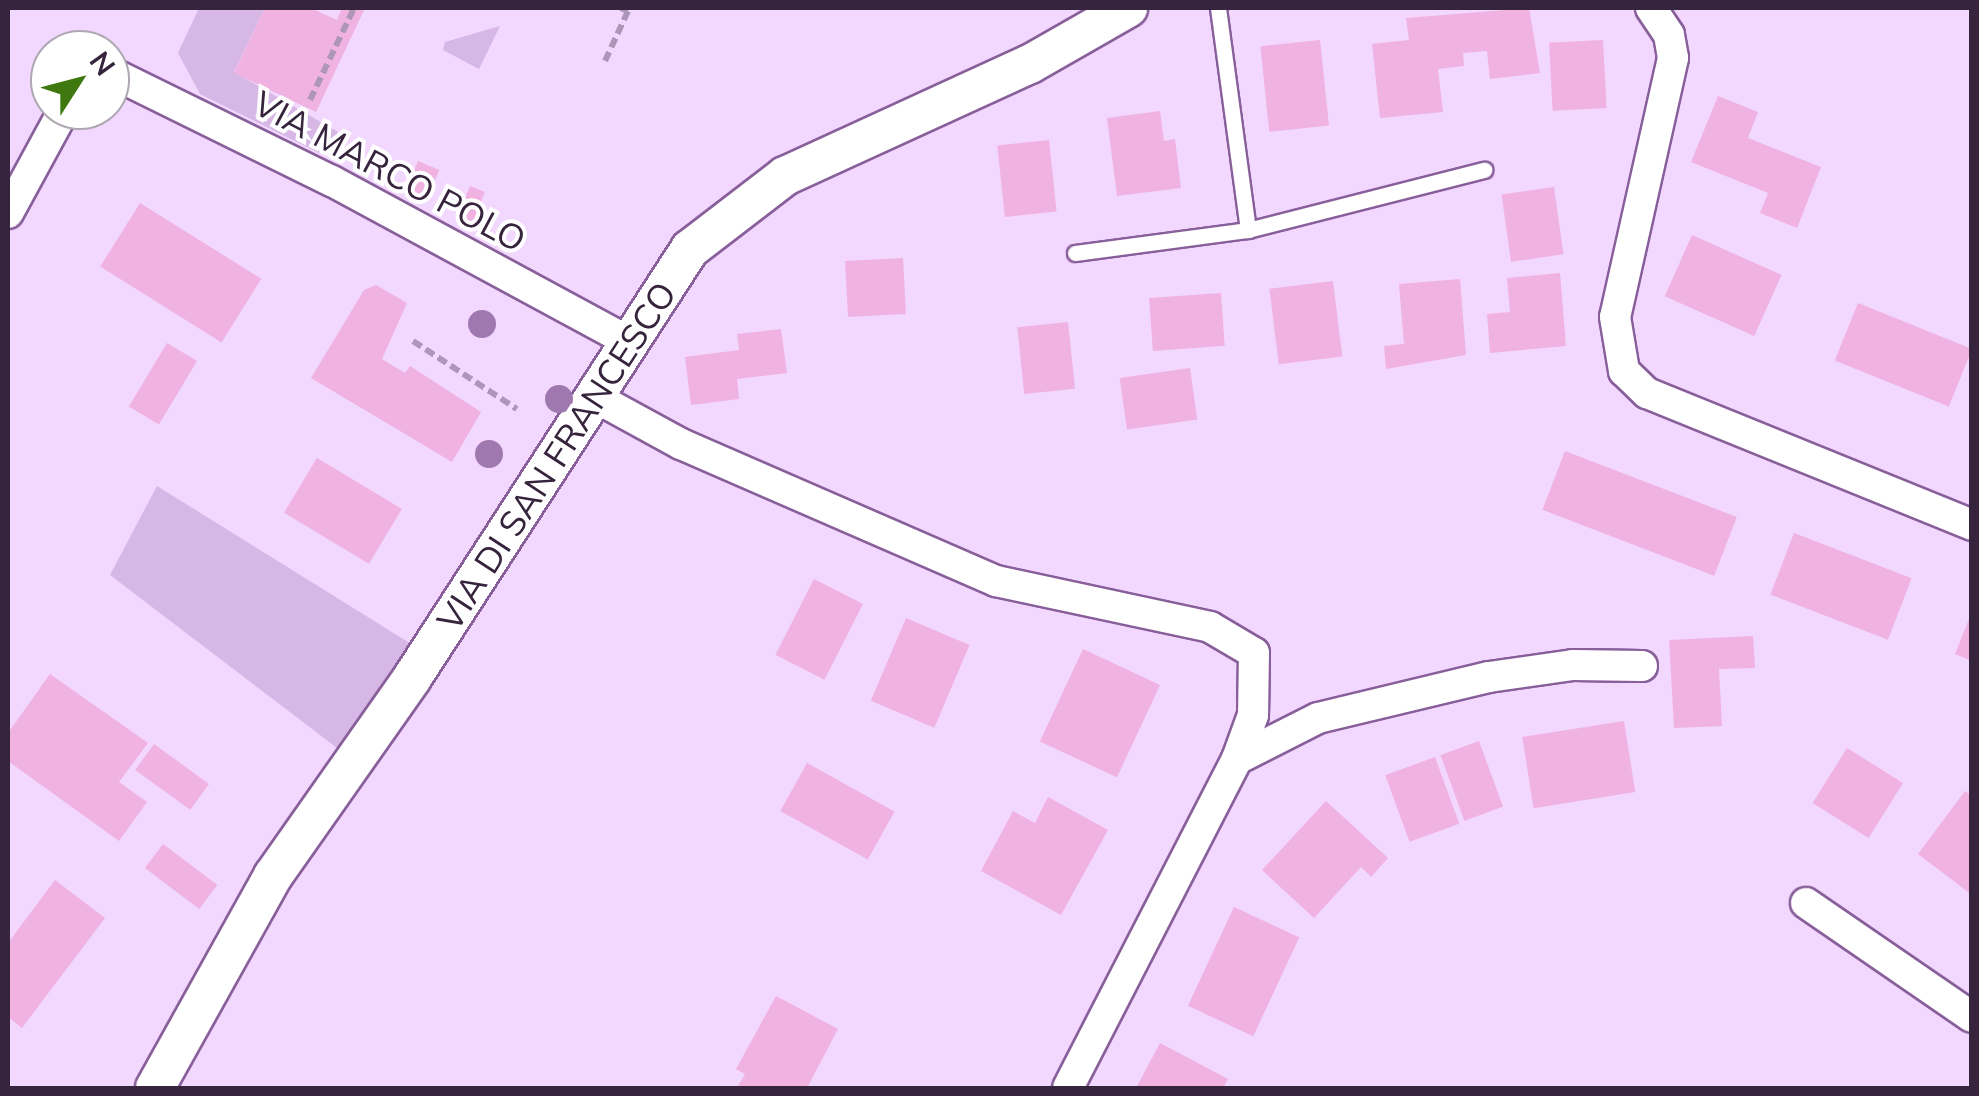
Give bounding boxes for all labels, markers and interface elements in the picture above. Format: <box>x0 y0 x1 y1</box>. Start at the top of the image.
north arrow <box>30 30 130 130</box>
text: N <box>83 44 123 82</box>
street label: VIA MARCO POLO <box>247 82 533 260</box>
street label: VIA DI SAN FRANCESCO <box>428 274 684 638</box>

